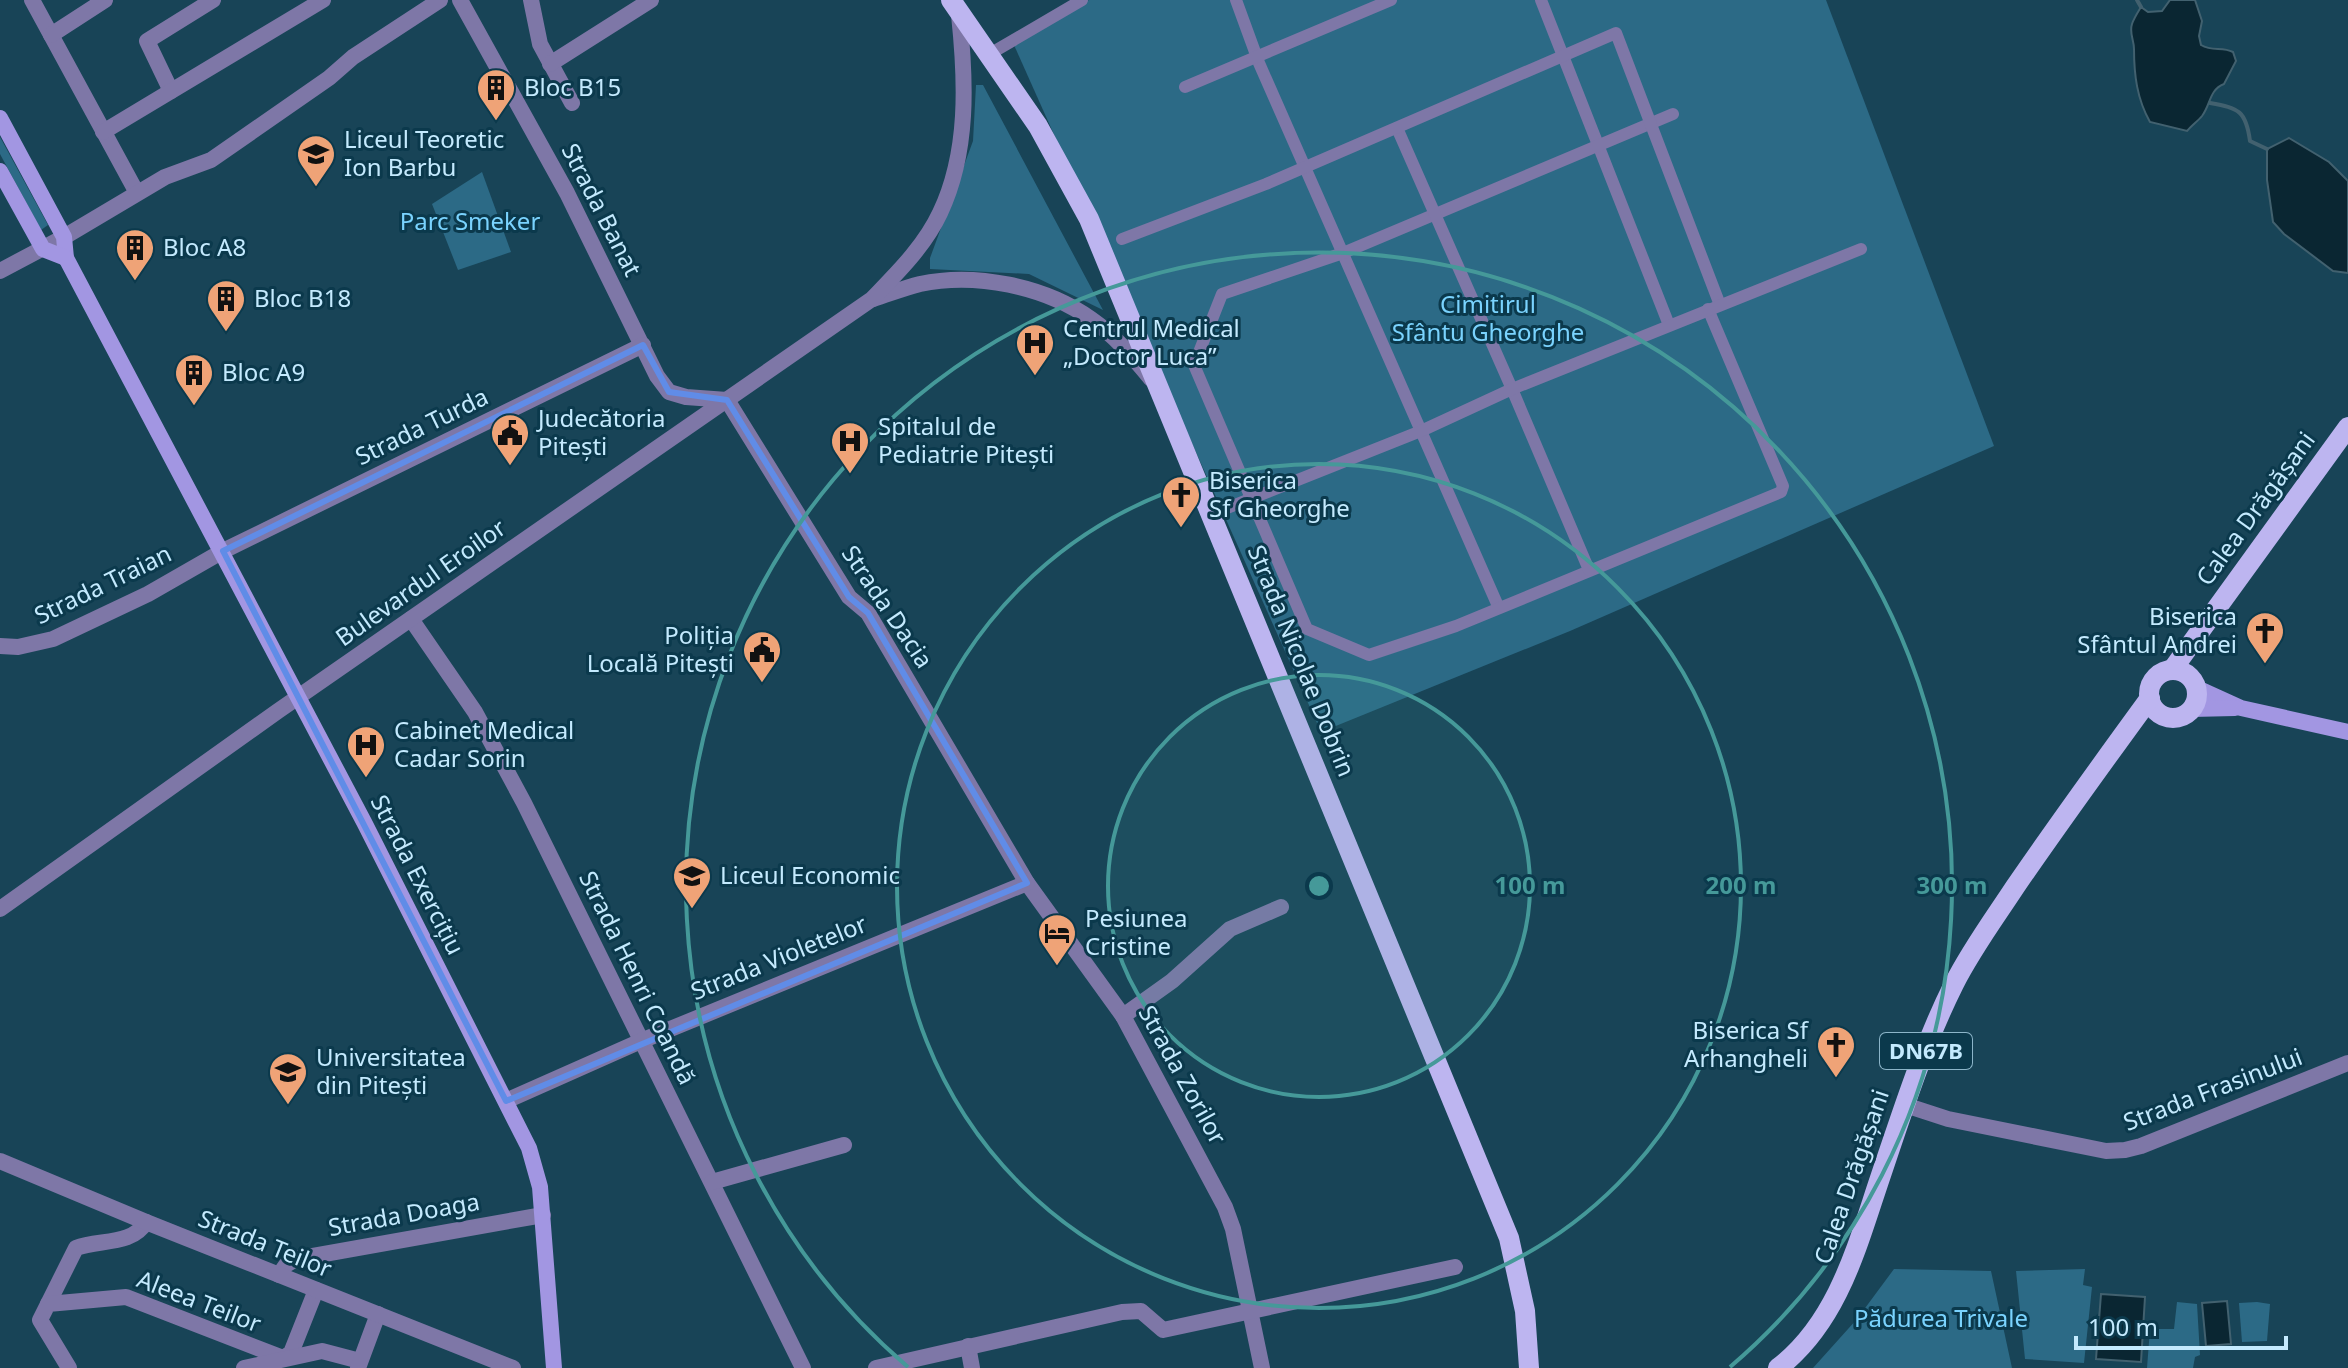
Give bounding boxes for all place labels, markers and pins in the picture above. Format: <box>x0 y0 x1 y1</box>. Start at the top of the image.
building icon: Bloc B15 <box>475 67 517 122</box>
place label: Bloc B15 <box>524 70 621 103</box>
place label: Liceul Teoretic Ion Barbu <box>344 122 504 183</box>
school or university icon: Liceul Teoretic Ion Barbu <box>295 133 337 188</box>
building icon: Bloc A8 <box>114 227 156 282</box>
place label: Bloc A8 <box>163 230 246 263</box>
building icon: Bloc B18 <box>205 278 247 333</box>
place label: Bloc B18 <box>254 281 351 314</box>
place label: Centrul Medical „Doctor Luca” <box>1063 311 1240 372</box>
hospital icon: Centrul Medical „Doctor Luca” <box>1014 322 1056 377</box>
building icon: Bloc A9 <box>173 352 215 407</box>
place label: Bloc A9 <box>222 355 305 388</box>
place label: Judecătoria Pitești <box>536 401 665 462</box>
place label: Spitalul de Pediatrie Pitești <box>878 409 1054 470</box>
public building icon: Judecătoria Pitești <box>489 412 531 467</box>
hospital icon: Spitalul de Pediatrie Pitești <box>829 420 871 475</box>
place label: Biserica Sf Gheorghe <box>1209 463 1350 524</box>
church icon: Biserica Sf Gheorghe <box>1160 474 1202 529</box>
place label: Biserica Sfântul Andrei <box>2077 599 2237 660</box>
church icon: Biserica Sfântul Andrei <box>2244 610 2286 665</box>
place label: Poliția Locală Pitești <box>587 618 734 679</box>
public building icon: Poliția Locală Pitești <box>741 629 783 684</box>
place label: Cabinet Medical Cadar Sorin <box>394 713 574 774</box>
hospital icon: Cabinet Medical Cadar Sorin <box>345 724 387 779</box>
school or university icon: Liceul Economic <box>671 855 713 910</box>
place label: Liceul Economic <box>720 858 900 891</box>
centre of rings <box>1305 872 1333 900</box>
place label: Pesiunea Cristine <box>1085 901 1187 962</box>
hotel icon: Pesiunea Cristine <box>1036 912 1078 967</box>
place label: Biserica Sf Arhangheli <box>1684 1013 1810 1074</box>
church icon: Biserica Sf Arhangheli <box>1815 1024 1857 1079</box>
place label: Universitatea din Pitești <box>316 1040 466 1101</box>
school or university icon: Universitatea din Pitești <box>267 1051 309 1106</box>

